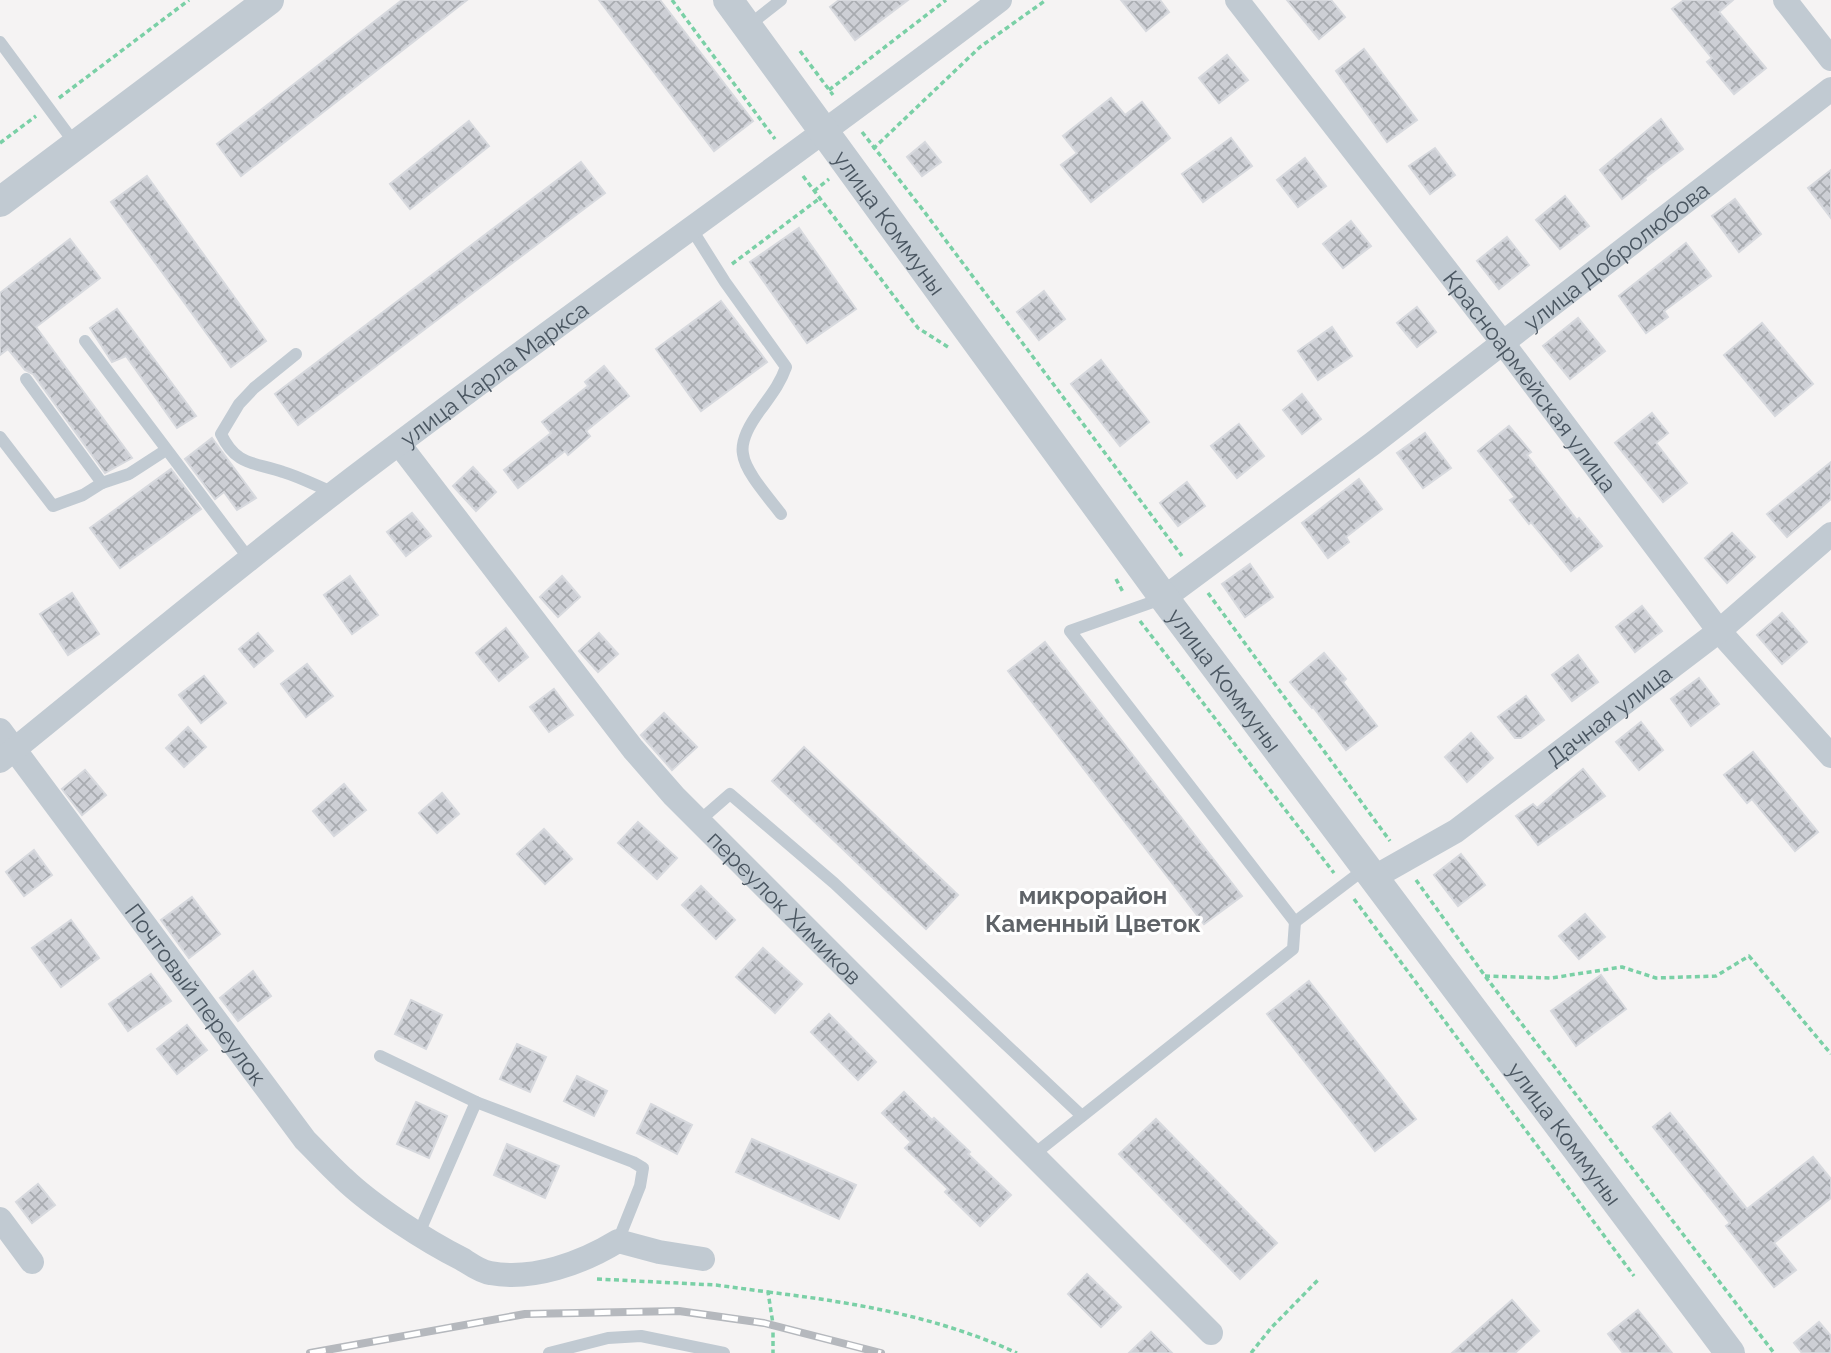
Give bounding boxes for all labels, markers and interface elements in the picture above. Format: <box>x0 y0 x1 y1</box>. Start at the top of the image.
street label: улица Коммуны <box>828 145 952 300</box>
street label: улица Добролюбова <box>1518 175 1714 336</box>
street label: Красноармейская улица <box>1438 265 1623 497</box>
street label: улица Карла Маркса <box>394 295 593 452</box>
street label: улица Коммуны <box>1163 603 1288 757</box>
street label: Дачная улица <box>1541 659 1676 771</box>
street label: переулок Химиков <box>703 825 868 990</box>
district label: микрорайон Каменный Цветок <box>985 881 1201 938</box>
street label: Почтовый переулок <box>120 898 273 1090</box>
street label: улица Коммуны <box>1503 1056 1628 1210</box>

